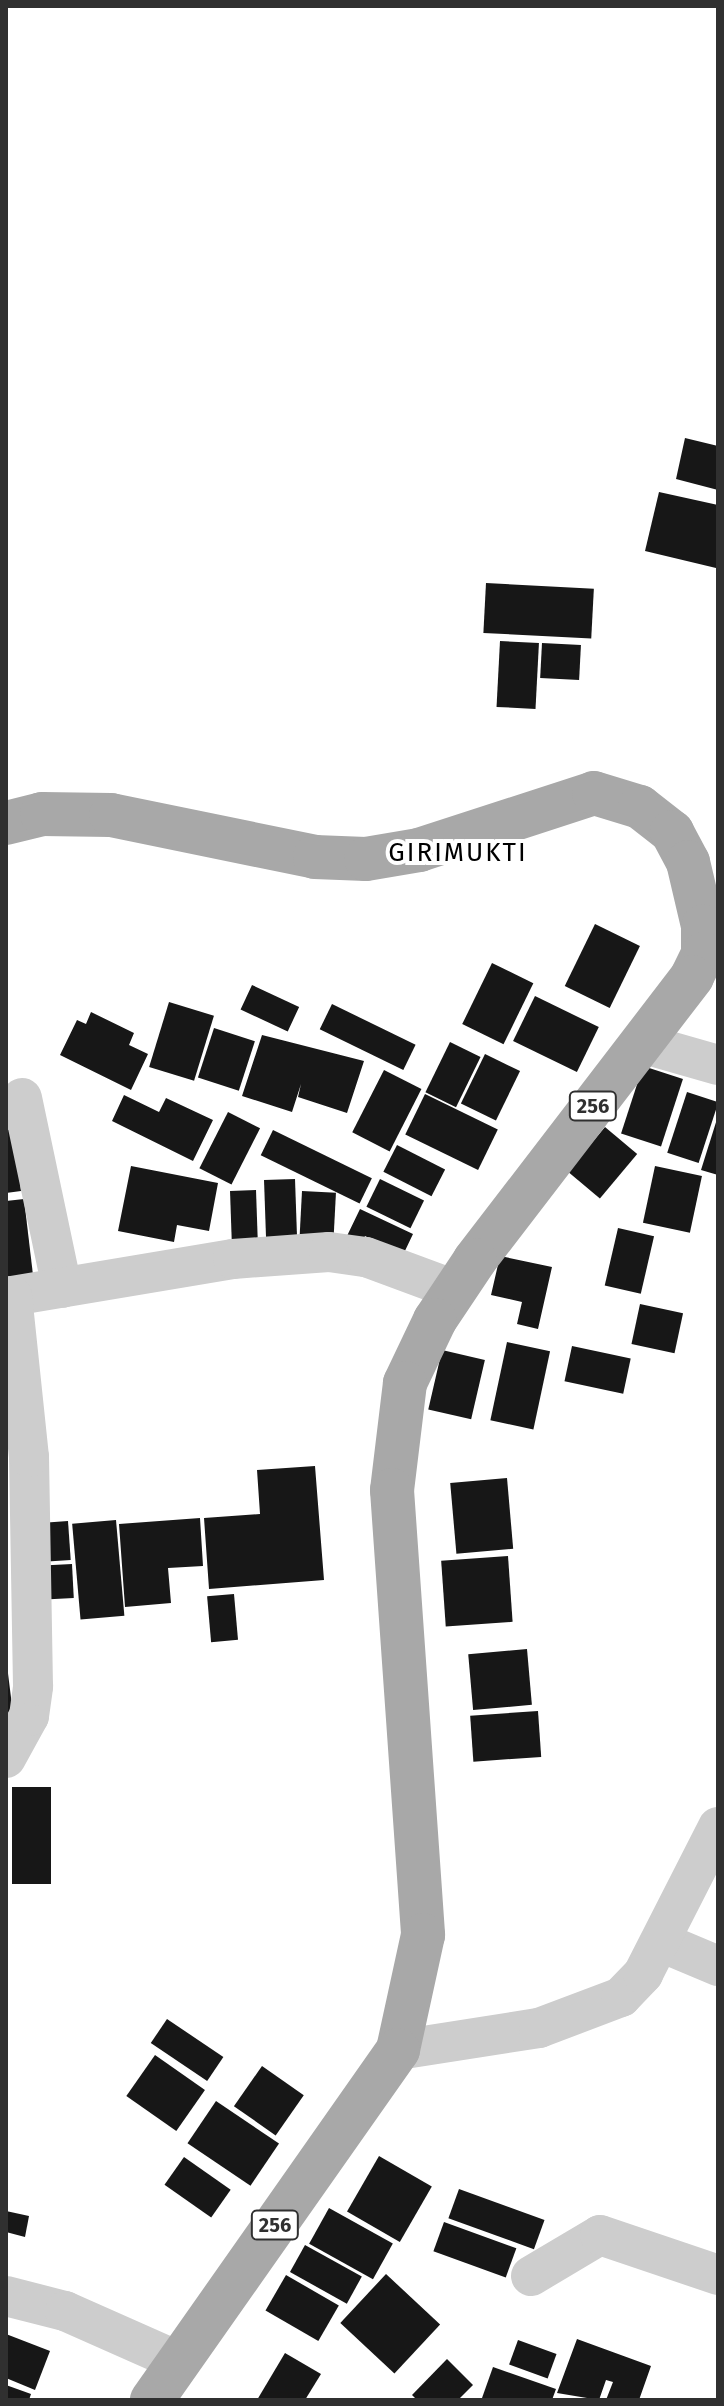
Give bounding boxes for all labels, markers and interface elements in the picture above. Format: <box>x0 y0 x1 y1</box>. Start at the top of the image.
district label: GIRIMUKTI <box>388 837 528 869</box>
road number: 256 <box>567 1090 619 1122</box>
road number: 256 <box>249 2209 301 2241</box>

